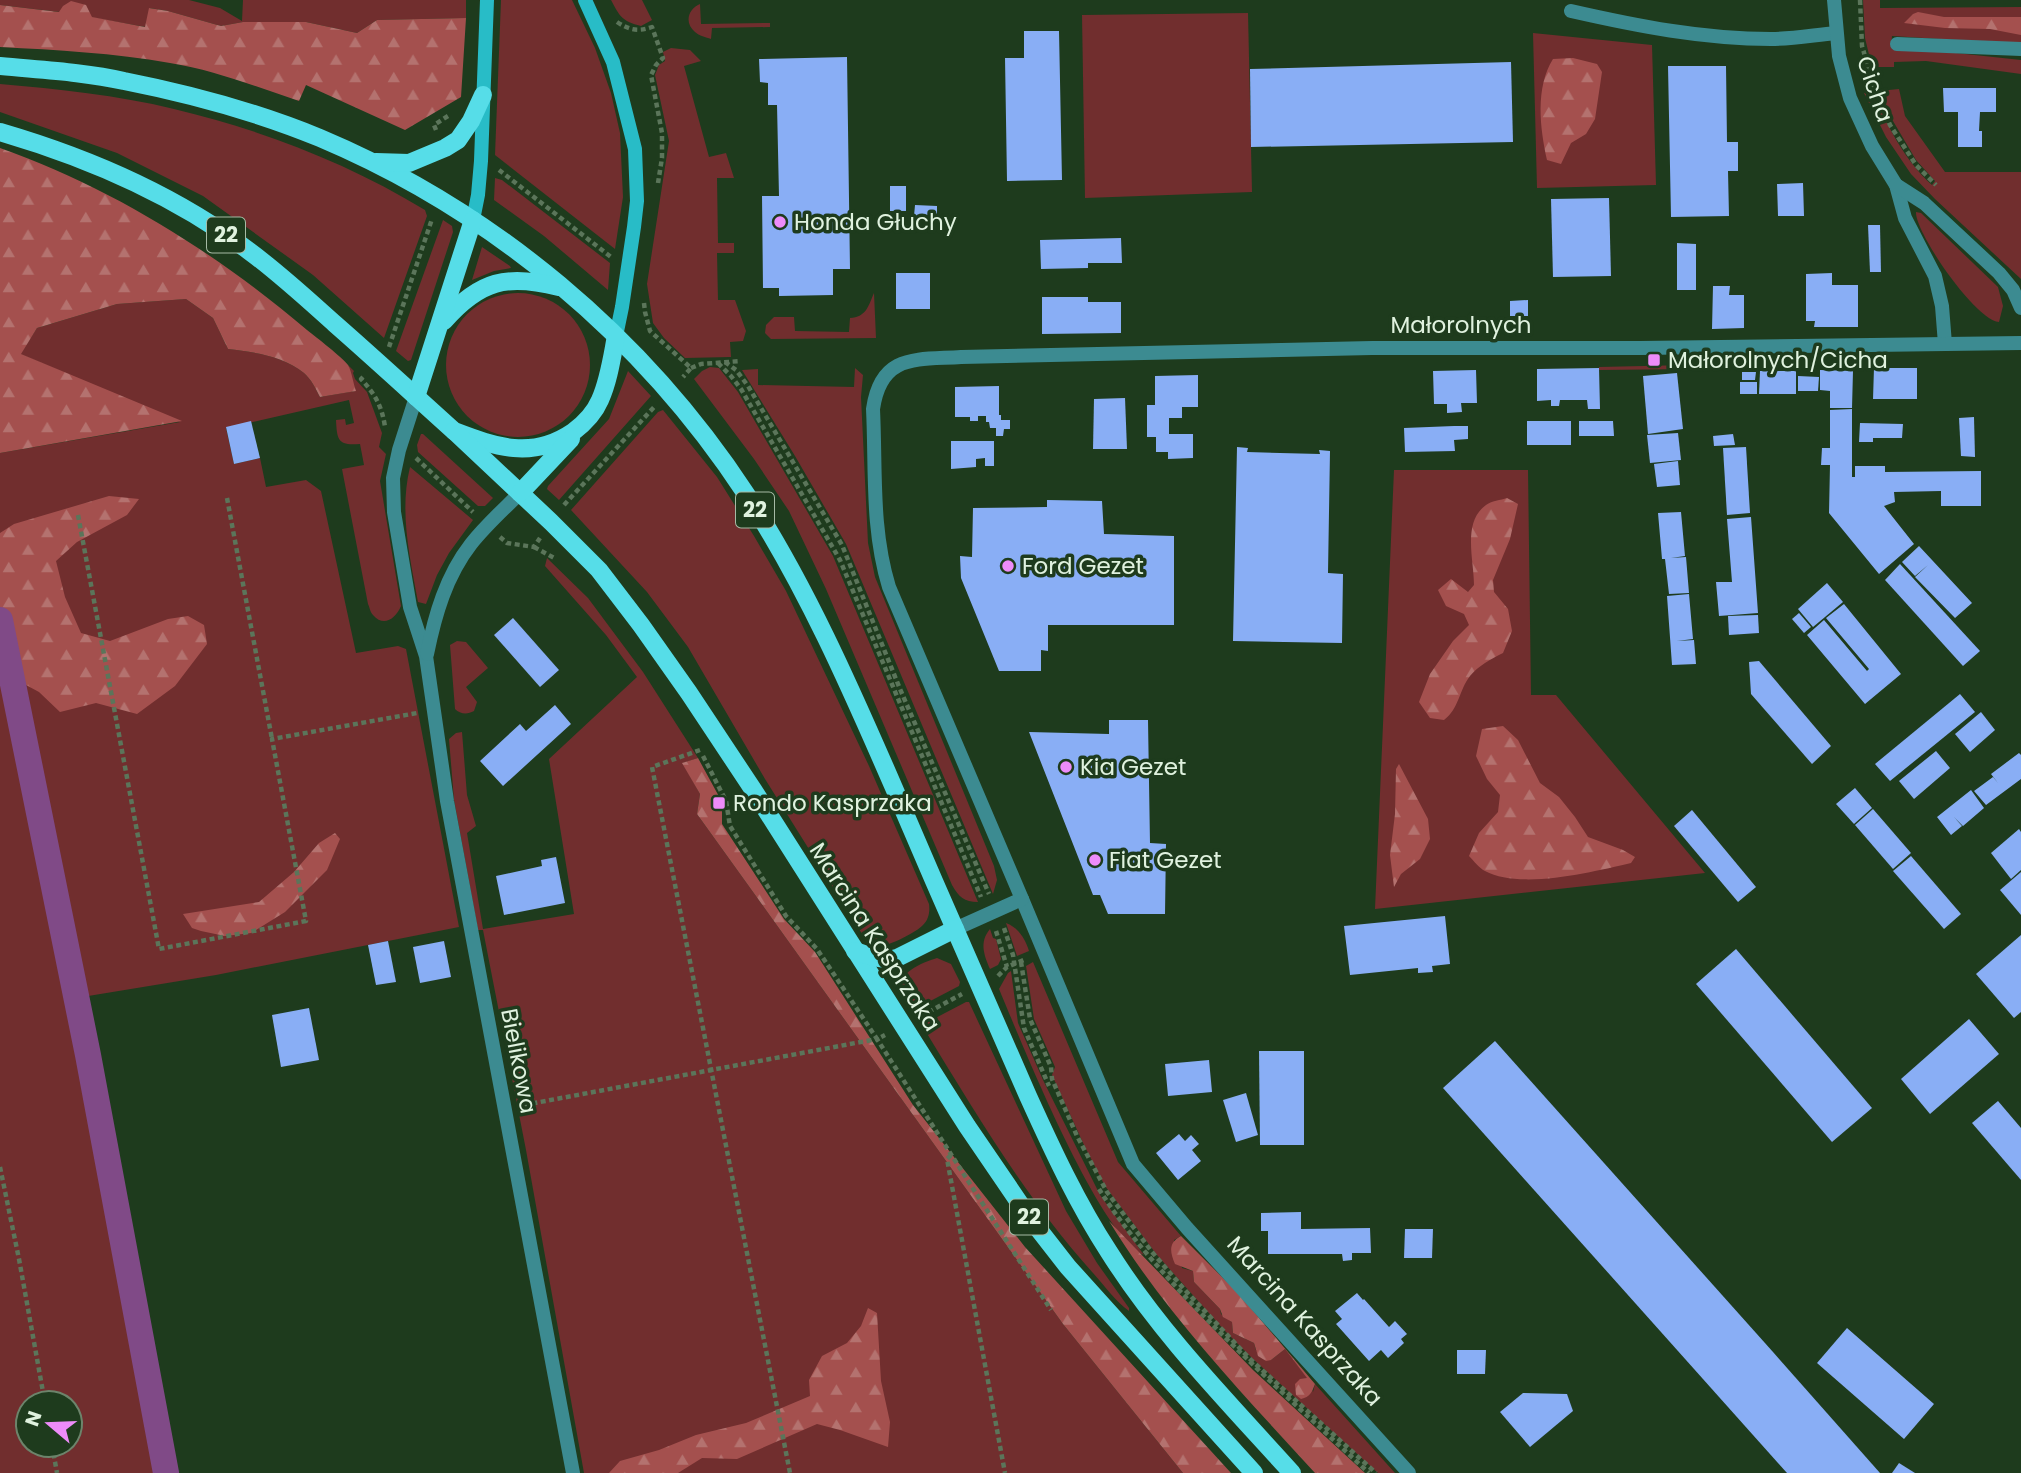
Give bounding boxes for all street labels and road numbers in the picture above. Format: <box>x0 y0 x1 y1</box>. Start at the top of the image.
street label: Cicha <box>1849 52 1901 126</box>
road number: 22 <box>207 218 245 252</box>
street label: Małorolnych <box>1390 309 1532 341</box>
road number: 22 <box>736 492 774 528</box>
street label: Marcina Kasprzaka <box>802 837 948 1037</box>
street label: Bielikowa <box>493 1006 545 1116</box>
road number: 22 <box>1010 1200 1048 1234</box>
street label: Marcina Kasprzaka <box>1220 1229 1390 1413</box>

